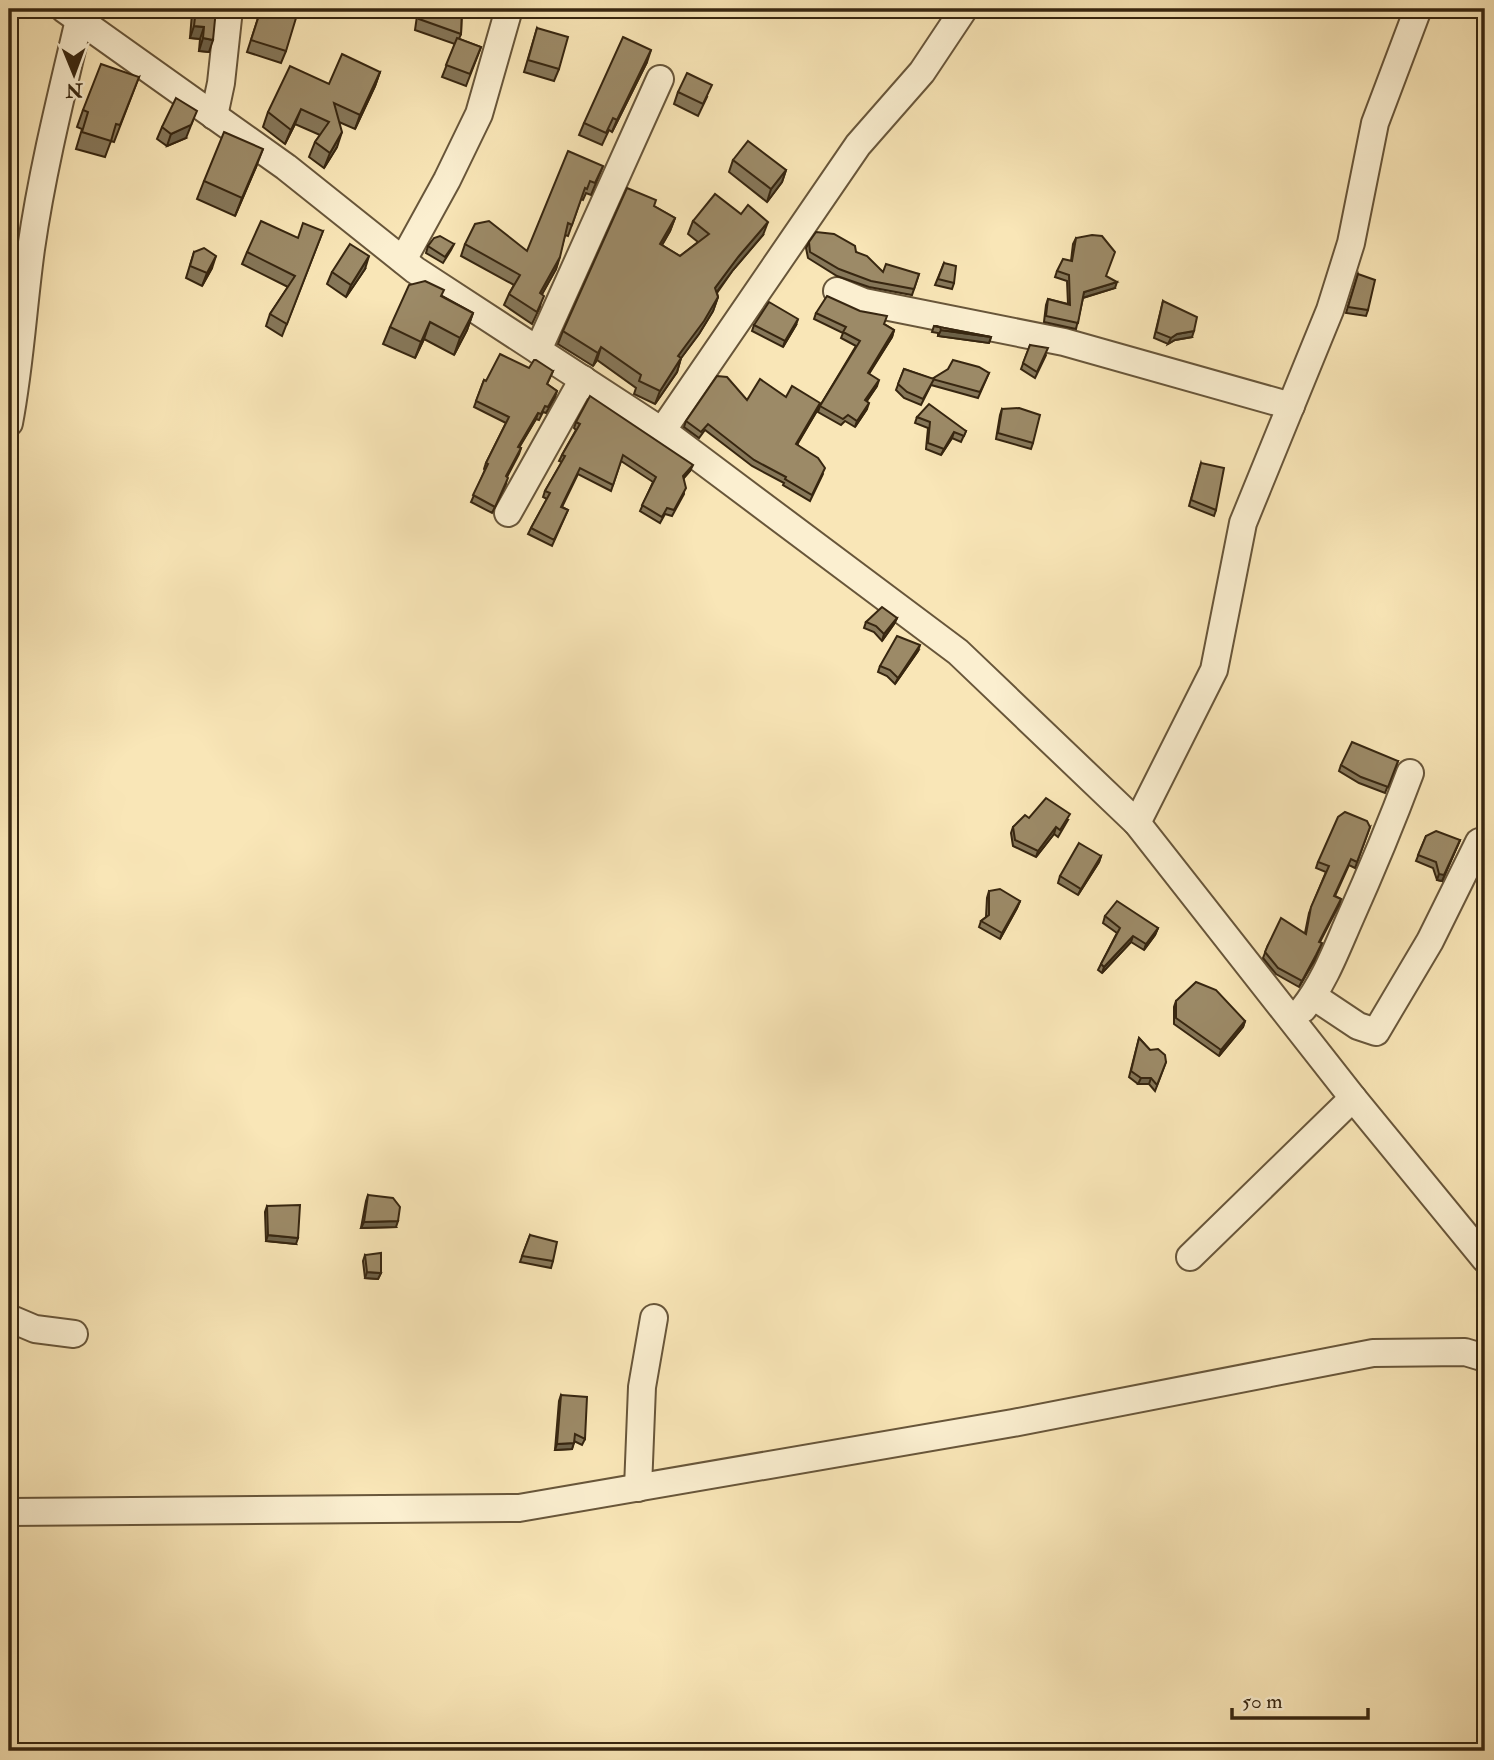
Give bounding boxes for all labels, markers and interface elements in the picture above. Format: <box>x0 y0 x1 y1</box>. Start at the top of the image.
north arrow <box>38 38 108 108</box>
text: N <box>65 78 84 102</box>
scale bar <box>1232 1676 1368 1720</box>
text: 50 m <box>1242 1688 1283 1715</box>

